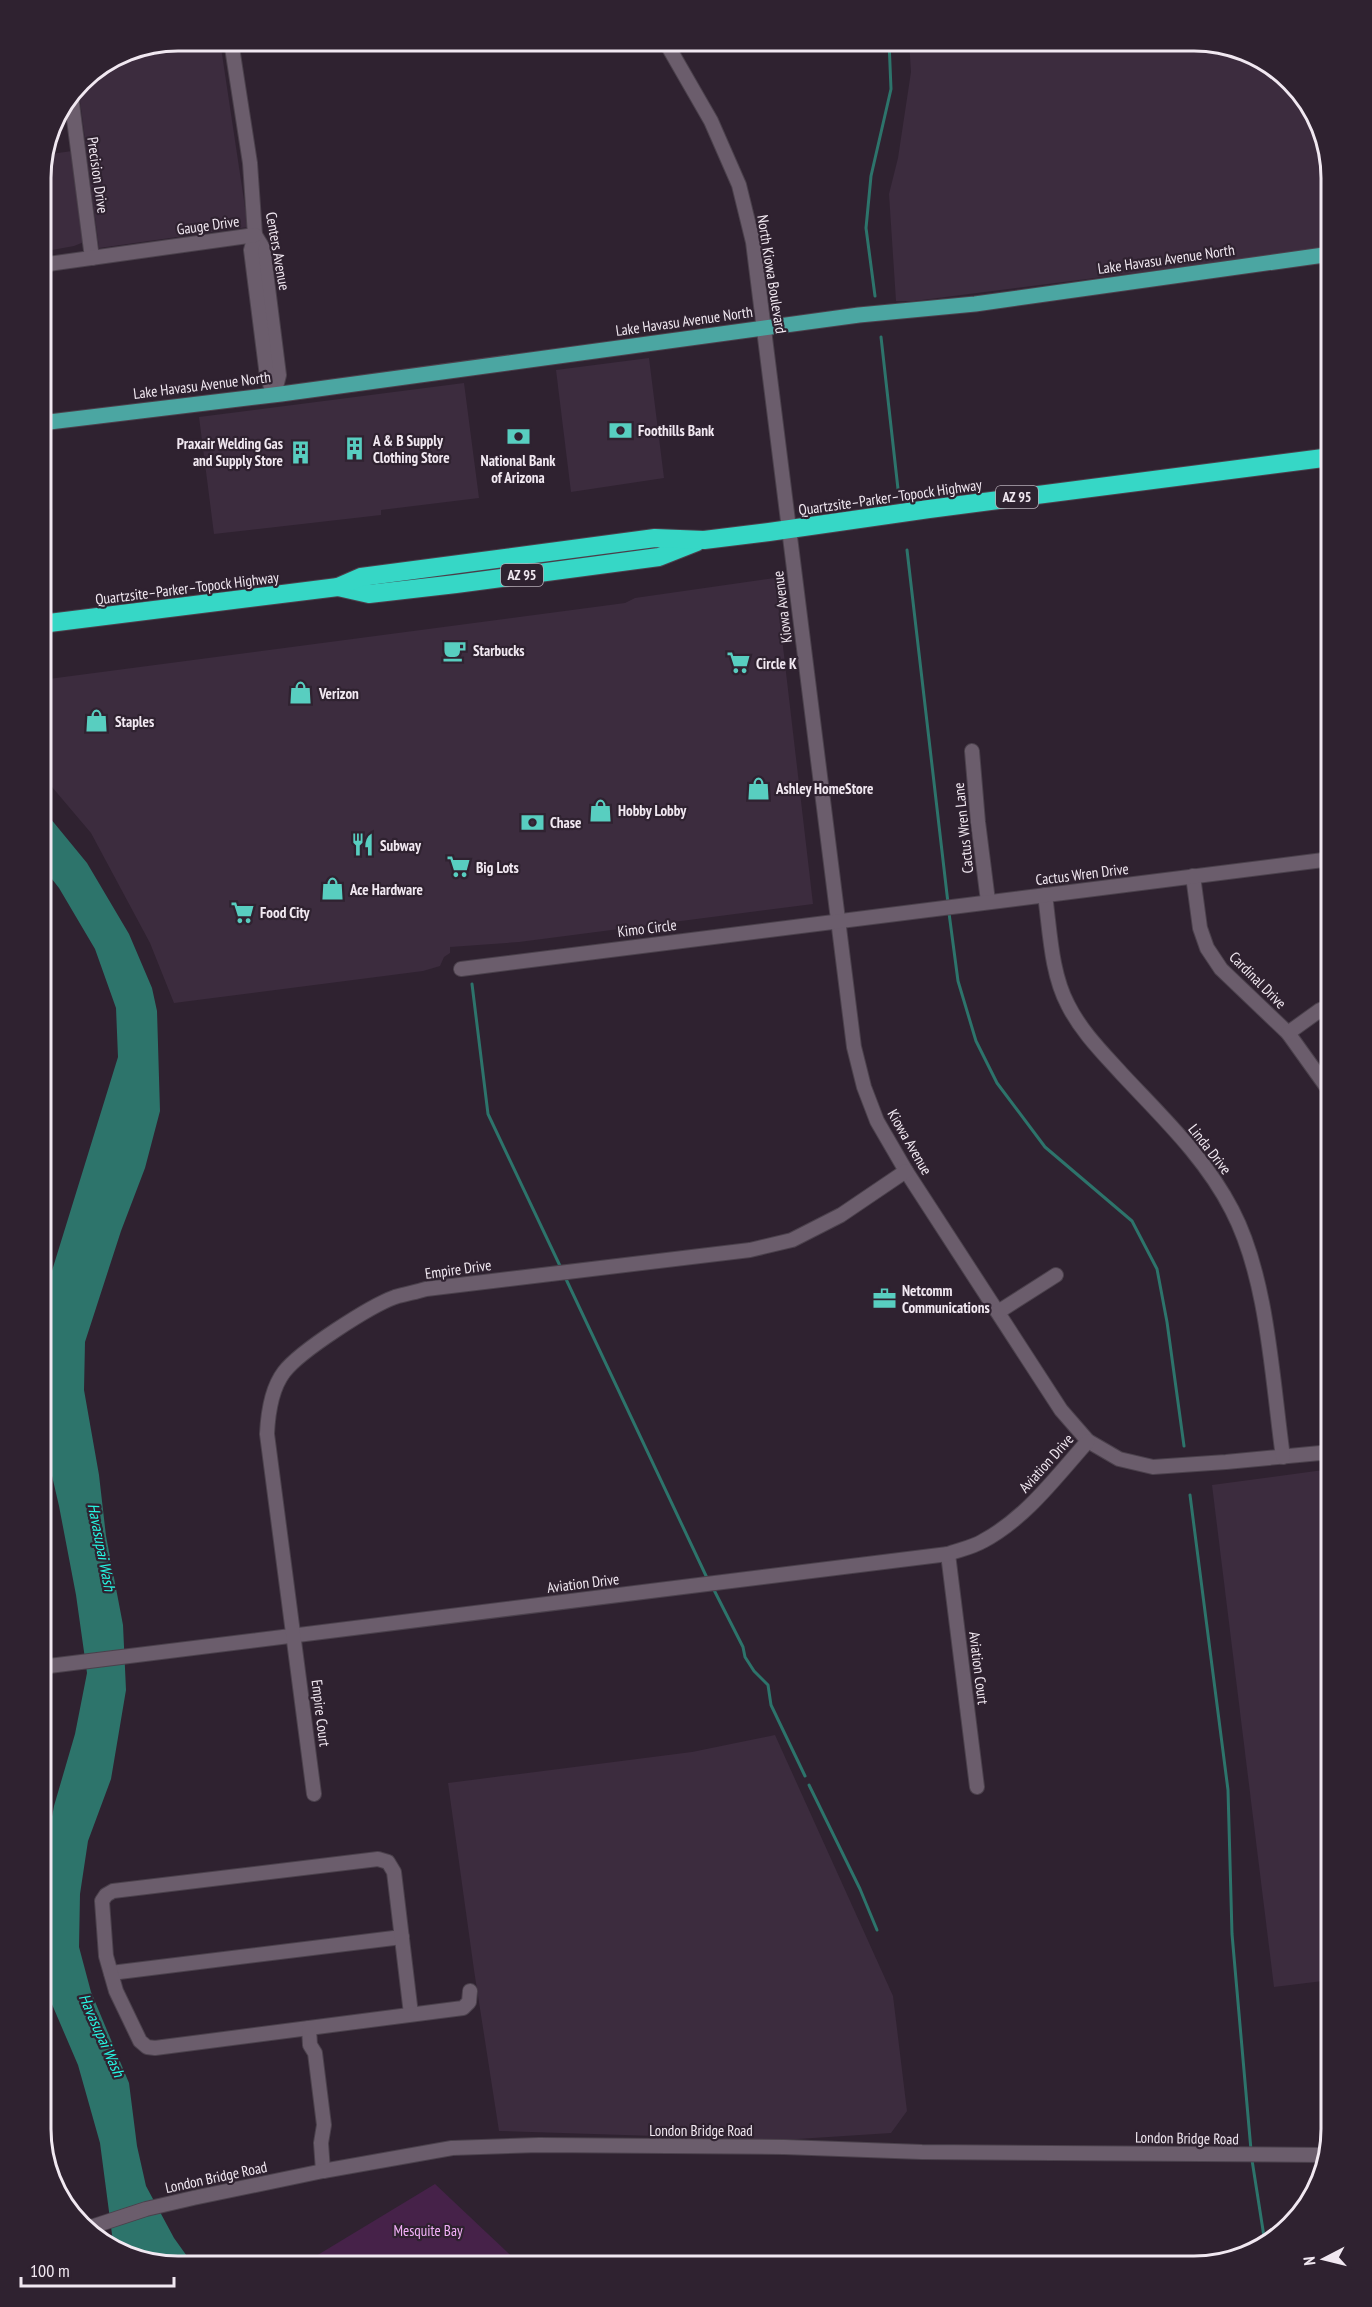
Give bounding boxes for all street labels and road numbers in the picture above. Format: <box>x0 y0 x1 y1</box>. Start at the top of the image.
street label: Precision Drive <box>83 136 113 214</box>
street label: Centers Avenue <box>262 210 294 292</box>
street label: Gauge Drive <box>175 211 241 239</box>
street label: North Kiowa Boulevard <box>753 213 791 335</box>
street label: Lake Havasu Avenue North <box>1096 240 1236 278</box>
street label: Lake Havasu Avenue North <box>614 302 754 340</box>
street label: Lake Havasu Avenue North <box>132 367 272 403</box>
street label: Quartzsite–Parker–Topock Highway <box>797 475 983 519</box>
road number: AZ 95 <box>996 486 1038 508</box>
road number: AZ 95 <box>501 564 543 586</box>
street label: Quartzsite–Parker–Topock Highway <box>94 567 280 609</box>
street label: Kiowa Avenue <box>768 570 796 644</box>
street label: Cactus Wren Lane <box>949 782 977 874</box>
street label: Cactus Wren Drive <box>1034 859 1130 889</box>
street label: Kimo Circle <box>616 915 678 941</box>
street label: Cardinal Drive <box>1225 947 1291 1013</box>
street label: Kiowa Avenue <box>884 1106 936 1178</box>
street label: Linda Drive <box>1184 1120 1236 1178</box>
street label: Empire Drive <box>424 1255 492 1283</box>
street label: Aviation Drive <box>1015 1430 1077 1496</box>
street label: Aviation Drive <box>546 1569 620 1597</box>
street label: Aviation Court <box>965 1630 993 1706</box>
street label: Empire Court <box>307 1678 335 1748</box>
street label: London Bridge Road <box>649 2121 753 2140</box>
street label: London Bridge Road <box>1135 2128 1239 2148</box>
street label: London Bridge Road <box>163 2157 269 2197</box>

